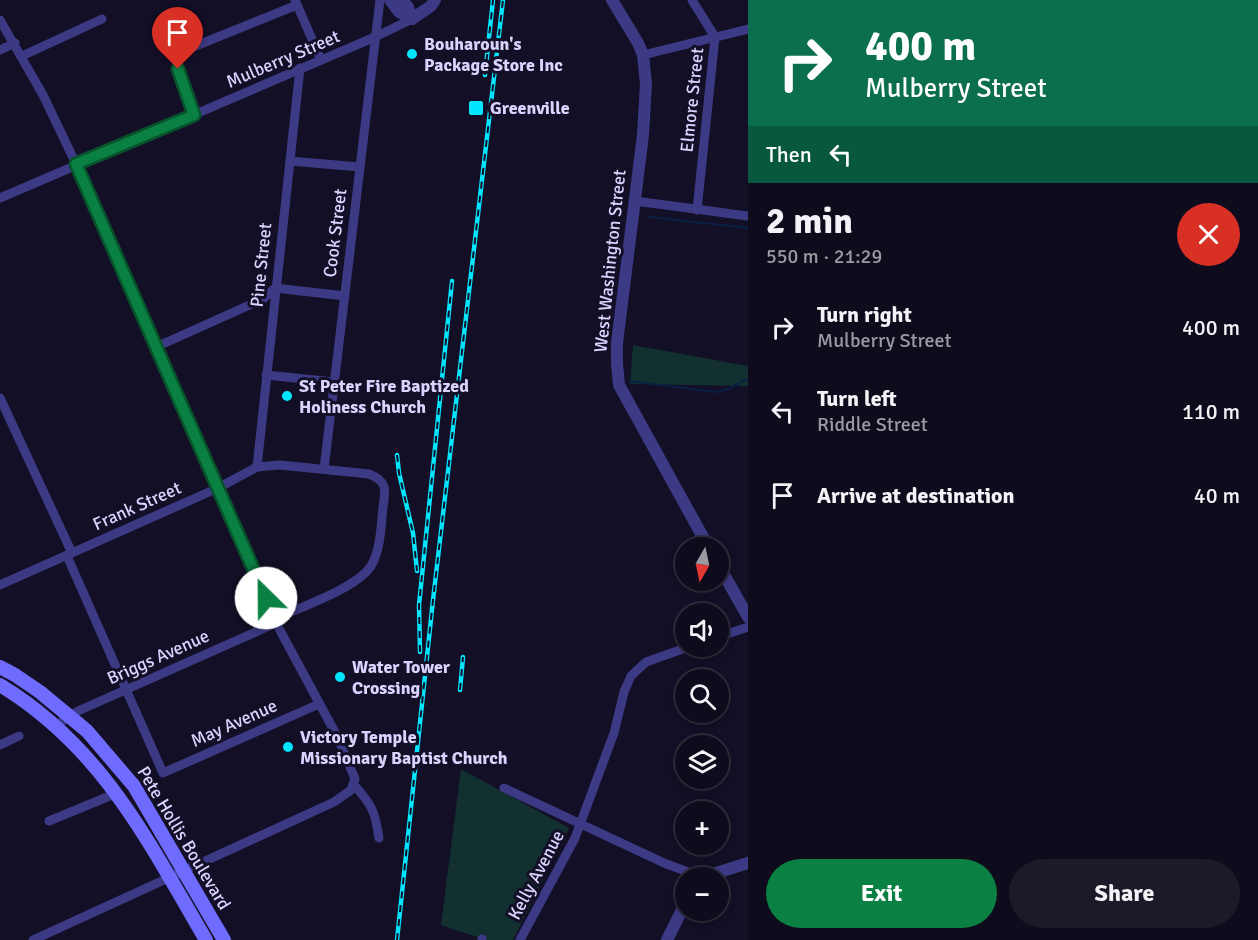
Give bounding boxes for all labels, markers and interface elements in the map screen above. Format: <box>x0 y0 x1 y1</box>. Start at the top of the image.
pin <box>152 7 203 69</box>
icon: arrive <box>161 16 194 49</box>
text: 400 m <box>865 21 976 72</box>
icon: right <box>766 24 844 102</box>
street label: Mulberry Street <box>223 25 343 93</box>
place label: Bouharoun's Package Store Inc <box>424 33 563 76</box>
street label: Elmore Street <box>676 46 708 154</box>
marker: Bouharoun's Package Store Inc <box>405 47 419 61</box>
text: Mulberry Street <box>865 72 1047 105</box>
place label: Greenville <box>490 97 570 119</box>
marker: Greenville <box>467 99 485 117</box>
icon: left <box>824 138 857 171</box>
text: Then <box>766 141 812 168</box>
street label: West Washington Street <box>589 169 631 353</box>
street label: Cook Street <box>319 187 351 279</box>
text: 2 min <box>766 199 853 244</box>
button: close <box>1177 203 1240 266</box>
street label: Pine Street <box>246 222 276 308</box>
text: 550 m · 21:29 <box>766 244 882 269</box>
text: Turn right <box>817 301 912 328</box>
icon: right <box>766 311 799 344</box>
text: 400 m <box>1182 314 1240 341</box>
text: Mulberry Street <box>817 328 952 353</box>
place label: St Peter Fire Baptized Holiness Church <box>299 375 469 418</box>
text: Turn left <box>817 385 897 412</box>
marker: St Peter Fire Baptized Holiness Church <box>280 389 294 403</box>
icon: left <box>766 395 799 428</box>
text: 110 m <box>1182 398 1240 425</box>
text: Riddle Street <box>817 412 928 437</box>
street label: Frank Street <box>89 477 185 535</box>
icon: arrive <box>766 479 799 512</box>
text: Arrive at destination <box>817 482 1014 509</box>
text: 40 m <box>1194 482 1240 509</box>
north arrow <box>675 537 729 591</box>
map controls <box>675 537 729 921</box>
position arrow <box>234 566 298 630</box>
button: sound <box>675 603 729 657</box>
street label: Briggs Avenue <box>103 625 213 689</box>
place label: Water Tower Crossing <box>352 656 451 699</box>
button: search <box>675 669 729 723</box>
marker: Water Tower Crossing <box>333 670 347 684</box>
street label: May Avenue <box>187 694 281 752</box>
place label: Victory Temple Missionary Baptist Church <box>300 726 508 769</box>
button: layers <box>675 735 729 789</box>
marker: Victory Temple Missionary Baptist Church <box>281 740 295 754</box>
street label: Pete Hollis Boulevard <box>132 762 236 914</box>
button: + <box>675 801 729 855</box>
street label: Kelly Avenue <box>503 826 569 924</box>
button: Exit <box>766 859 997 928</box>
button: Share <box>1009 859 1240 928</box>
button: − <box>675 867 729 921</box>

